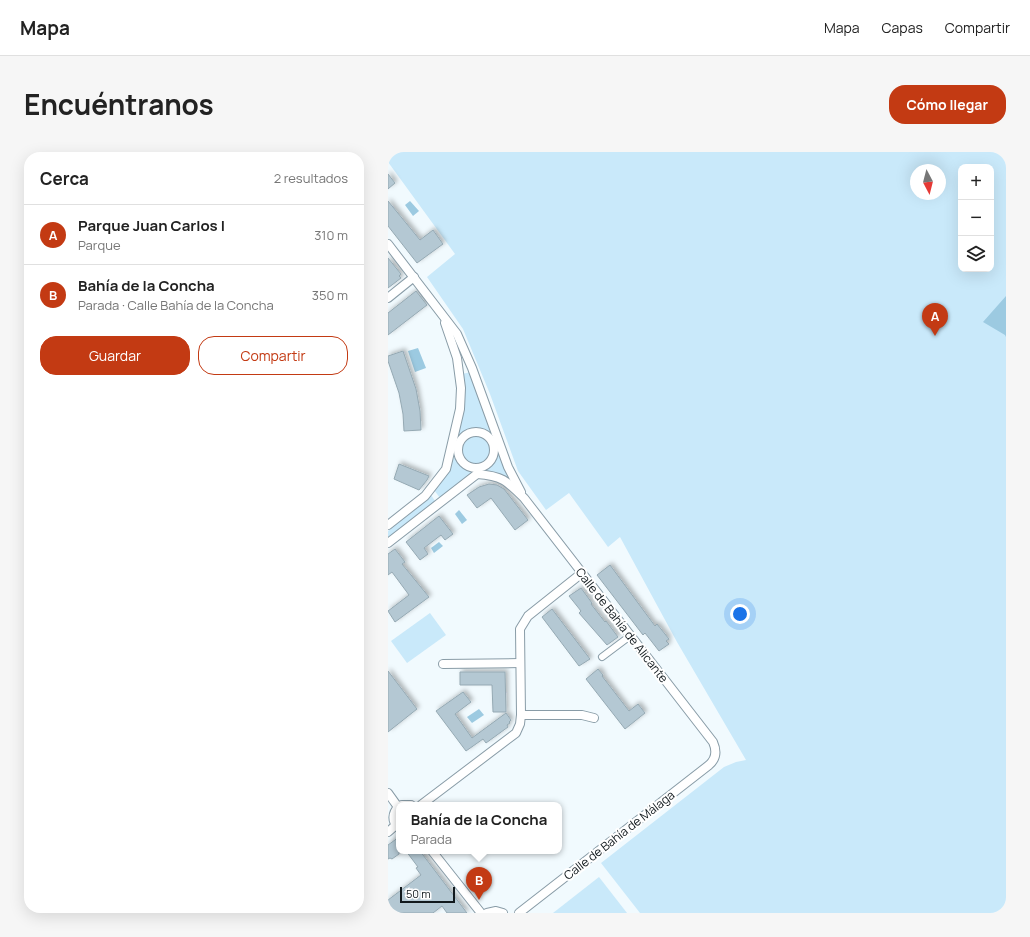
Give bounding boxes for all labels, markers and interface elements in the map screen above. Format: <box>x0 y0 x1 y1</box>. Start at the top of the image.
text: Mapa <box>20 15 70 41</box>
text: Mapa <box>824 18 860 37</box>
text: Capas <box>882 18 923 37</box>
text: Compartir <box>945 18 1010 37</box>
text: Encuéntranos <box>24 85 214 123</box>
button: Cómo llegar <box>889 85 1006 124</box>
north arrow <box>910 164 946 200</box>
map controls <box>958 164 994 272</box>
button: + <box>958 164 994 200</box>
text: Cerca <box>40 167 89 190</box>
text: 2 resultados <box>274 169 348 187</box>
button: − <box>958 200 994 236</box>
text: Parque Juan Carlos I <box>78 215 225 236</box>
text: A <box>49 226 57 244</box>
text: 310 m <box>314 226 348 244</box>
text: Parque <box>78 236 120 254</box>
button: layers <box>958 236 994 272</box>
text: Bahía de la Concha <box>78 275 215 296</box>
text: B <box>49 286 57 304</box>
text: 350 m <box>312 286 348 304</box>
text: Parada · Calle Bahía de la Concha <box>78 296 274 314</box>
pin: A <box>922 303 948 336</box>
button: Guardar <box>40 336 190 375</box>
button: Compartir <box>198 336 348 375</box>
street label: Calle de Bahía de Alicante <box>572 564 672 686</box>
your location <box>730 604 750 624</box>
street label: Calle de Bahía de Málaga <box>560 786 678 884</box>
popup <box>396 802 562 854</box>
text: Bahía de la Concha <box>411 809 547 830</box>
text: Parada <box>411 830 452 848</box>
pin: B <box>466 867 492 900</box>
scale bar <box>400 885 455 904</box>
text: 50 m <box>406 886 431 901</box>

